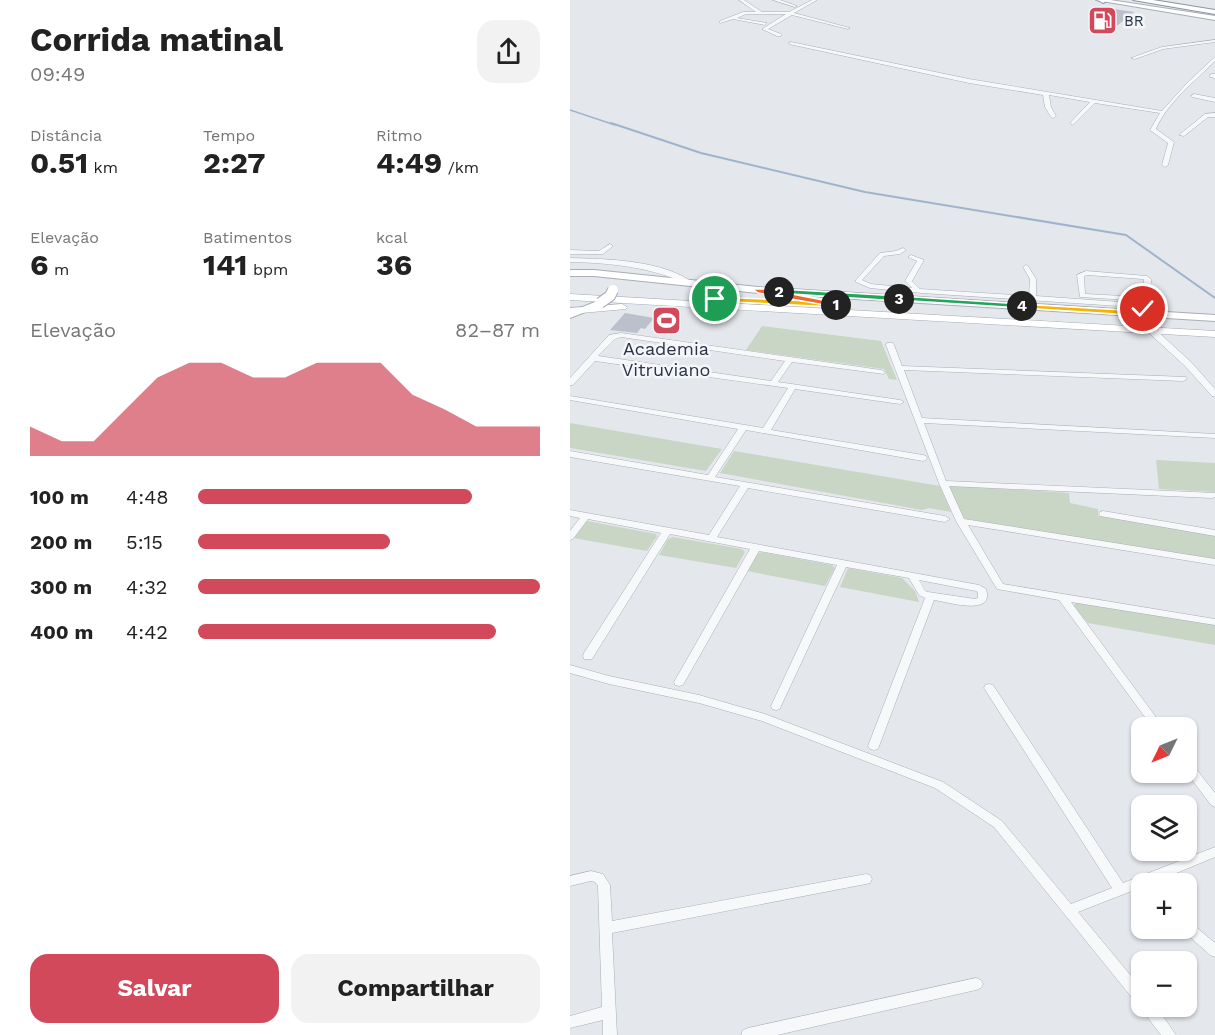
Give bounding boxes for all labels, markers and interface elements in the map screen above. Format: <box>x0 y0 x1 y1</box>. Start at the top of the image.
fuel station icon: BR <box>1087 5 1119 37</box>
place label: BR <box>1124 12 1144 30</box>
text: Corrida matinal <box>30 20 283 59</box>
button: share <box>477 20 540 83</box>
text: 09:49 <box>30 62 85 86</box>
text: Distância <box>30 126 102 145</box>
text: Tempo <box>203 126 255 145</box>
text: Ritmo <box>376 126 422 145</box>
text: 0.51 <box>30 145 88 180</box>
text: 2:27 <box>203 145 266 180</box>
text: 4:49 <box>376 145 442 180</box>
text: km <box>88 158 118 177</box>
text: /km <box>442 158 479 177</box>
text: Elevação <box>30 228 99 247</box>
text: Batimentos <box>203 228 292 247</box>
text: kcal <box>376 228 408 247</box>
text: 6 <box>30 247 48 282</box>
text: 141 <box>203 247 248 282</box>
text: 36 <box>376 247 412 282</box>
text: m <box>48 260 69 279</box>
text: bpm <box>248 260 288 279</box>
pin <box>689 273 740 324</box>
pin: 2 <box>764 277 794 307</box>
icon: arrive <box>698 282 731 315</box>
text: 2 <box>774 282 784 301</box>
pin <box>1117 283 1168 334</box>
pin: 3 <box>884 284 914 314</box>
text: 3 <box>894 289 904 308</box>
pin: 1 <box>821 290 851 320</box>
pin: 4 <box>1007 291 1037 321</box>
icon: check <box>1126 292 1159 325</box>
text: 1 <box>833 295 839 314</box>
text: 4 <box>1017 296 1027 315</box>
sports icon: Academia Vitruviano <box>650 304 682 336</box>
text: Elevação <box>30 318 116 342</box>
text: 82–87 m <box>455 318 540 342</box>
place label: Academia Vitruviano <box>622 338 710 380</box>
text: 100 m <box>30 485 89 509</box>
text: 4:48 <box>126 485 169 509</box>
text: 200 m <box>30 530 92 554</box>
text: 5:15 <box>126 530 163 554</box>
text: 300 m <box>30 575 92 599</box>
text: 4:32 <box>126 575 167 599</box>
text: 400 m <box>30 620 93 644</box>
text: 4:42 <box>126 620 168 644</box>
north arrow <box>1131 717 1197 783</box>
map controls <box>1131 717 1197 1017</box>
button: layers <box>1131 795 1197 861</box>
button: + <box>1131 873 1197 939</box>
button: − <box>1131 951 1197 1017</box>
button: Salvar <box>30 954 279 1023</box>
button: Compartilhar <box>291 954 540 1023</box>

